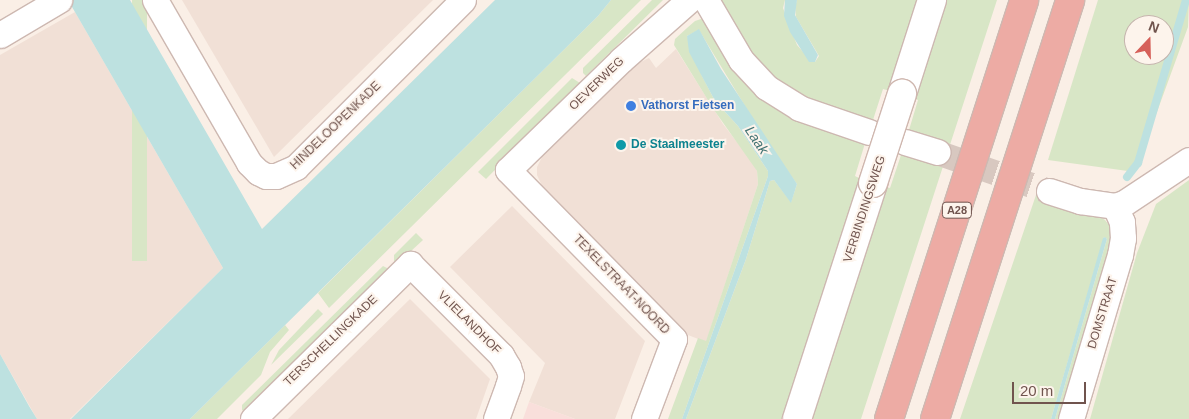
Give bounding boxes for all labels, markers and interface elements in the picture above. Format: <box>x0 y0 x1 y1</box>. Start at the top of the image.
north arrow <box>1124 15 1174 65</box>
text: N <box>1146 18 1162 36</box>
street label: OEVERWEG <box>567 54 627 114</box>
street label: HINDELOOPENKADE <box>288 79 384 173</box>
place label: Vathorst Fietsen <box>641 99 734 113</box>
marker: Vathorst Fietsen <box>625 100 637 112</box>
water label: Laak <box>742 123 772 157</box>
place label: De Staalmeester <box>631 138 724 152</box>
marker: De Staalmeester <box>615 139 627 151</box>
street label: VERBINDINGSWEG <box>841 154 889 264</box>
road number: A28 <box>941 202 973 218</box>
street label: TEXELSTRAAT-NOORD <box>570 232 672 338</box>
street label: DOMSTRAAT <box>1085 275 1121 351</box>
street label: VLIELANDHOF <box>434 288 504 358</box>
street label: TERSCHELLINGKADE <box>281 293 381 389</box>
scale bar <box>1014 372 1088 404</box>
text: 20 m <box>1020 382 1053 399</box>

